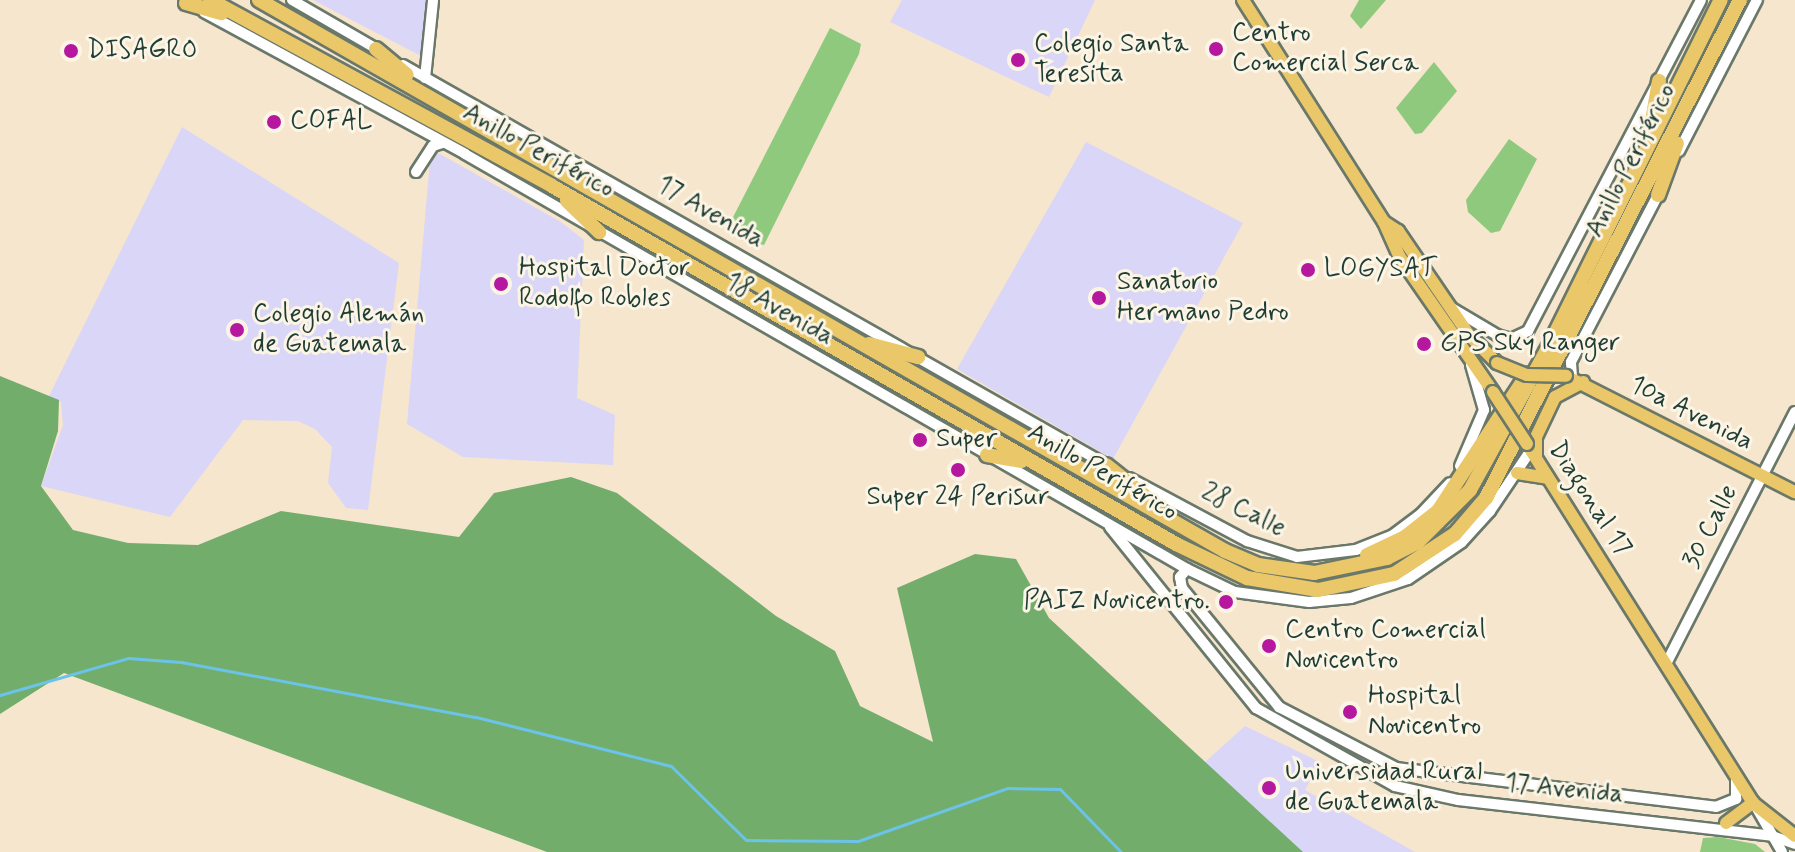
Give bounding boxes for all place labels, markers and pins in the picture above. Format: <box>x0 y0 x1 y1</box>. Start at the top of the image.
place label: Centro Comercial Serca <box>1232 18 1415 80</box>
place label: Colegio Santa Teresita <box>1034 29 1187 90</box>
place label: DISAGRO <box>87 35 197 67</box>
marker: Centro Comercial Serca <box>1207 40 1225 58</box>
marker: DISAGRO <box>62 42 80 60</box>
marker: Colegio Santa Teresita <box>1009 51 1027 69</box>
place label: COFAL <box>290 106 373 138</box>
marker: COFAL <box>265 113 283 131</box>
place label: Hospital Doctor Rodolfo Robles <box>519 253 689 314</box>
place label: LOGYSAT <box>1324 254 1437 286</box>
marker: LOGYSAT <box>1299 261 1317 279</box>
place label: Sanatorio Hermano Pedro <box>1117 267 1288 328</box>
marker: Hospital Doctor Rodolfo Robles <box>490 273 512 295</box>
marker: Sanatorio Hermano Pedro <box>1088 287 1110 309</box>
place label: Colegio Alemán de Guatemala <box>253 299 425 360</box>
marker: Colegio Alemán de Guatemala <box>228 321 246 339</box>
place label: GPS Sky Ranger <box>1440 328 1620 360</box>
marker: GPS Sky Ranger <box>1415 335 1433 353</box>
place label: Super <box>936 424 997 456</box>
marker: Super <box>911 431 929 449</box>
marker: Super 24 Perisur <box>949 461 967 479</box>
place label: Super 24 Perisur <box>866 482 1050 514</box>
place label: PAIZ Novicentro. <box>1023 586 1210 618</box>
marker: PAIZ Novicentro. <box>1217 593 1235 611</box>
place label: Centro Comercial Novicentro <box>1285 615 1486 676</box>
marker: Centro Comercial Novicentro <box>1260 637 1278 655</box>
place label: Hospital Novicentro <box>1368 681 1481 742</box>
marker: Hospital Novicentro <box>1339 701 1361 723</box>
place label: Universidad Rural de Guatemala <box>1285 757 1478 818</box>
marker: Universidad Rural de Guatemala <box>1260 779 1278 797</box>

